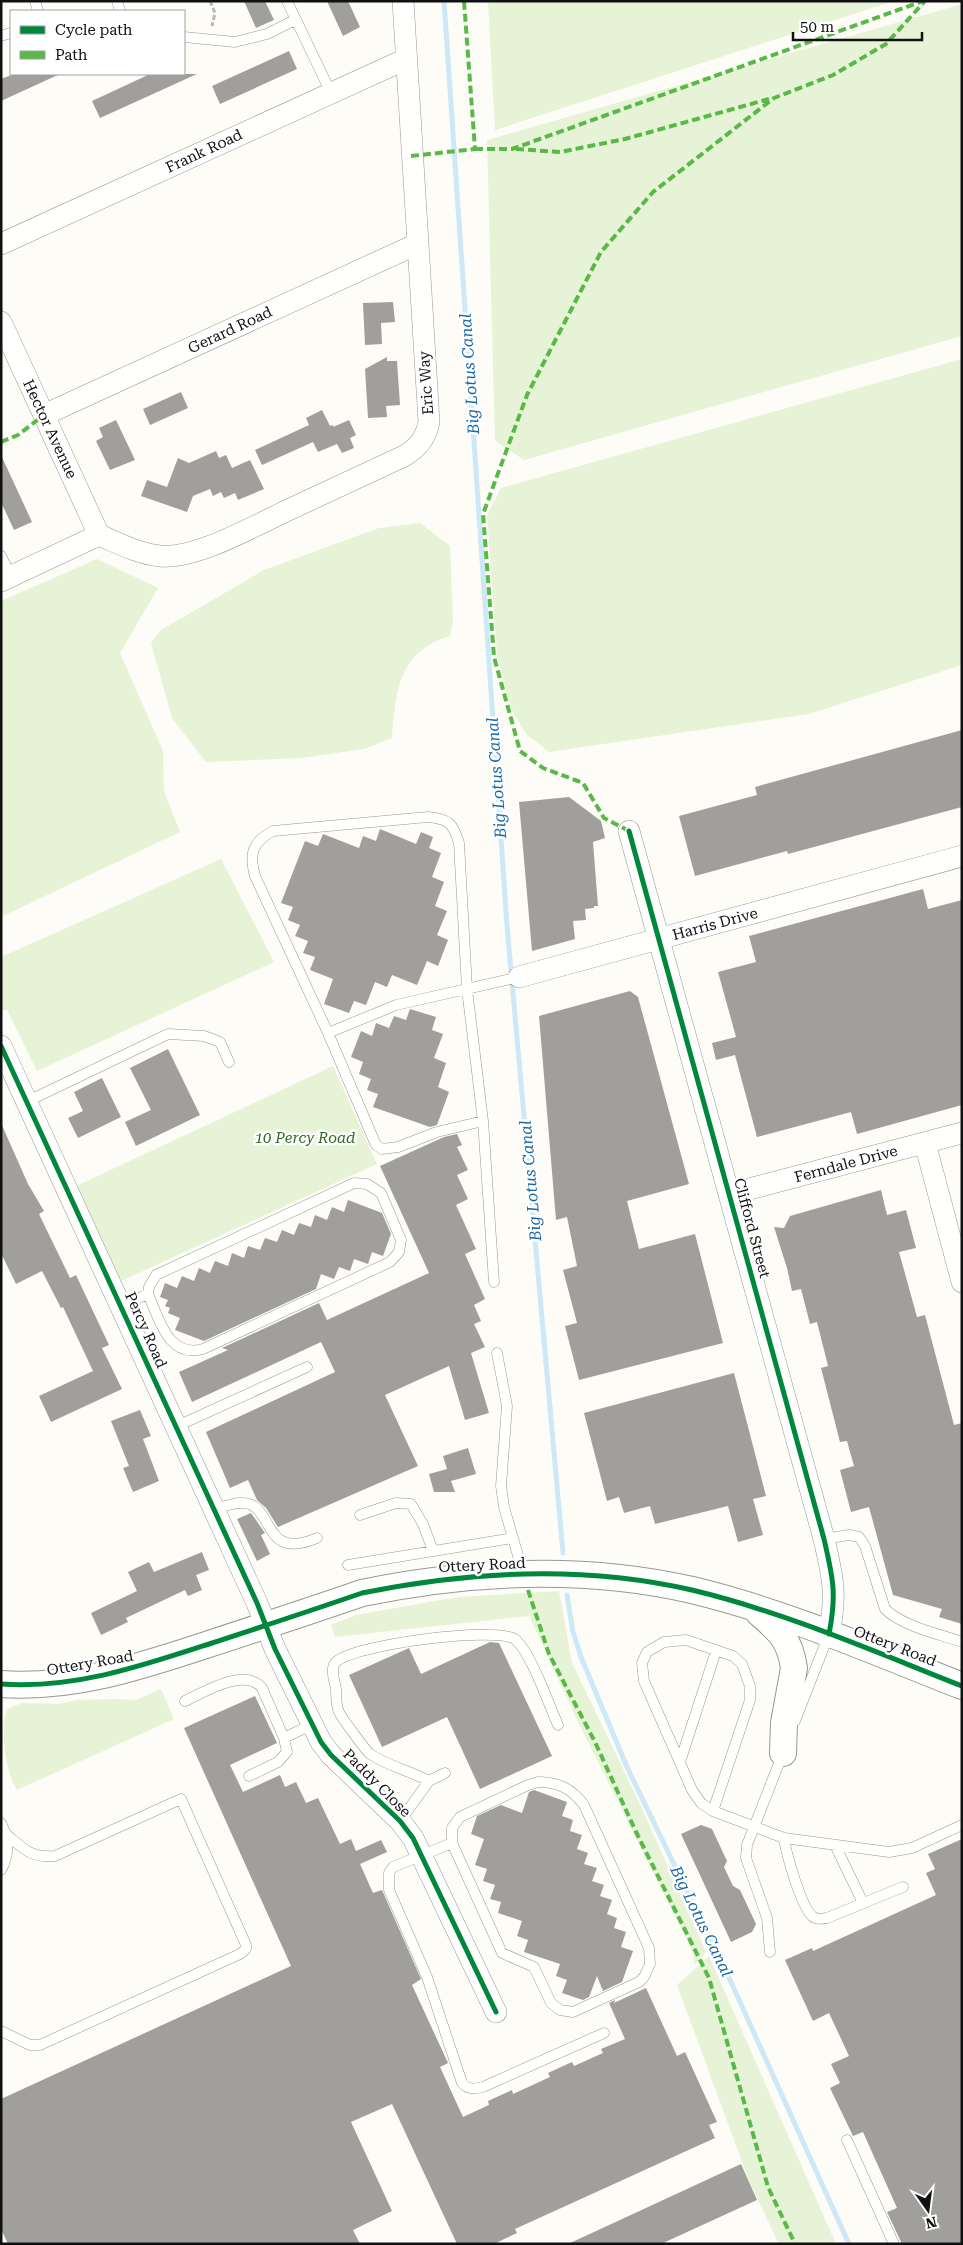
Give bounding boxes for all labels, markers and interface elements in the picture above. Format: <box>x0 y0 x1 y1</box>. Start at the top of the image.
legend <box>10 10 185 75</box>
scale bar <box>793 10 922 42</box>
text: 50 m <box>800 18 835 36</box>
text: Cycle path <box>55 21 133 39</box>
text: Path <box>55 46 88 64</box>
street label: Frank Road <box>163 125 246 177</box>
street label: Gerard Road <box>185 303 275 357</box>
water label: Big Lotus Canal <box>456 313 483 436</box>
street label: Eric Way <box>415 350 437 416</box>
street label: Hector Avenue <box>19 377 81 481</box>
water label: Big Lotus Canal <box>483 717 510 840</box>
street label: Harris Drive <box>670 904 760 944</box>
water label: Big Lotus Canal <box>516 1120 545 1243</box>
park label: 10 Percy Road <box>255 1129 355 1147</box>
street label: Ferndale Drive <box>792 1142 900 1186</box>
street label: Clifford Street <box>730 1176 774 1280</box>
street label: Percy Road <box>121 1289 171 1371</box>
street label: Ottery Road <box>438 1554 526 1576</box>
street label: Ottery Road <box>851 1622 939 1670</box>
street label: Ottery Road <box>45 1646 135 1679</box>
street label: Paddy Close <box>339 1745 415 1821</box>
water label: Big Lotus Canal <box>666 1862 737 1980</box>
north arrow <box>903 2185 953 2235</box>
text: N <box>924 2214 938 2232</box>

